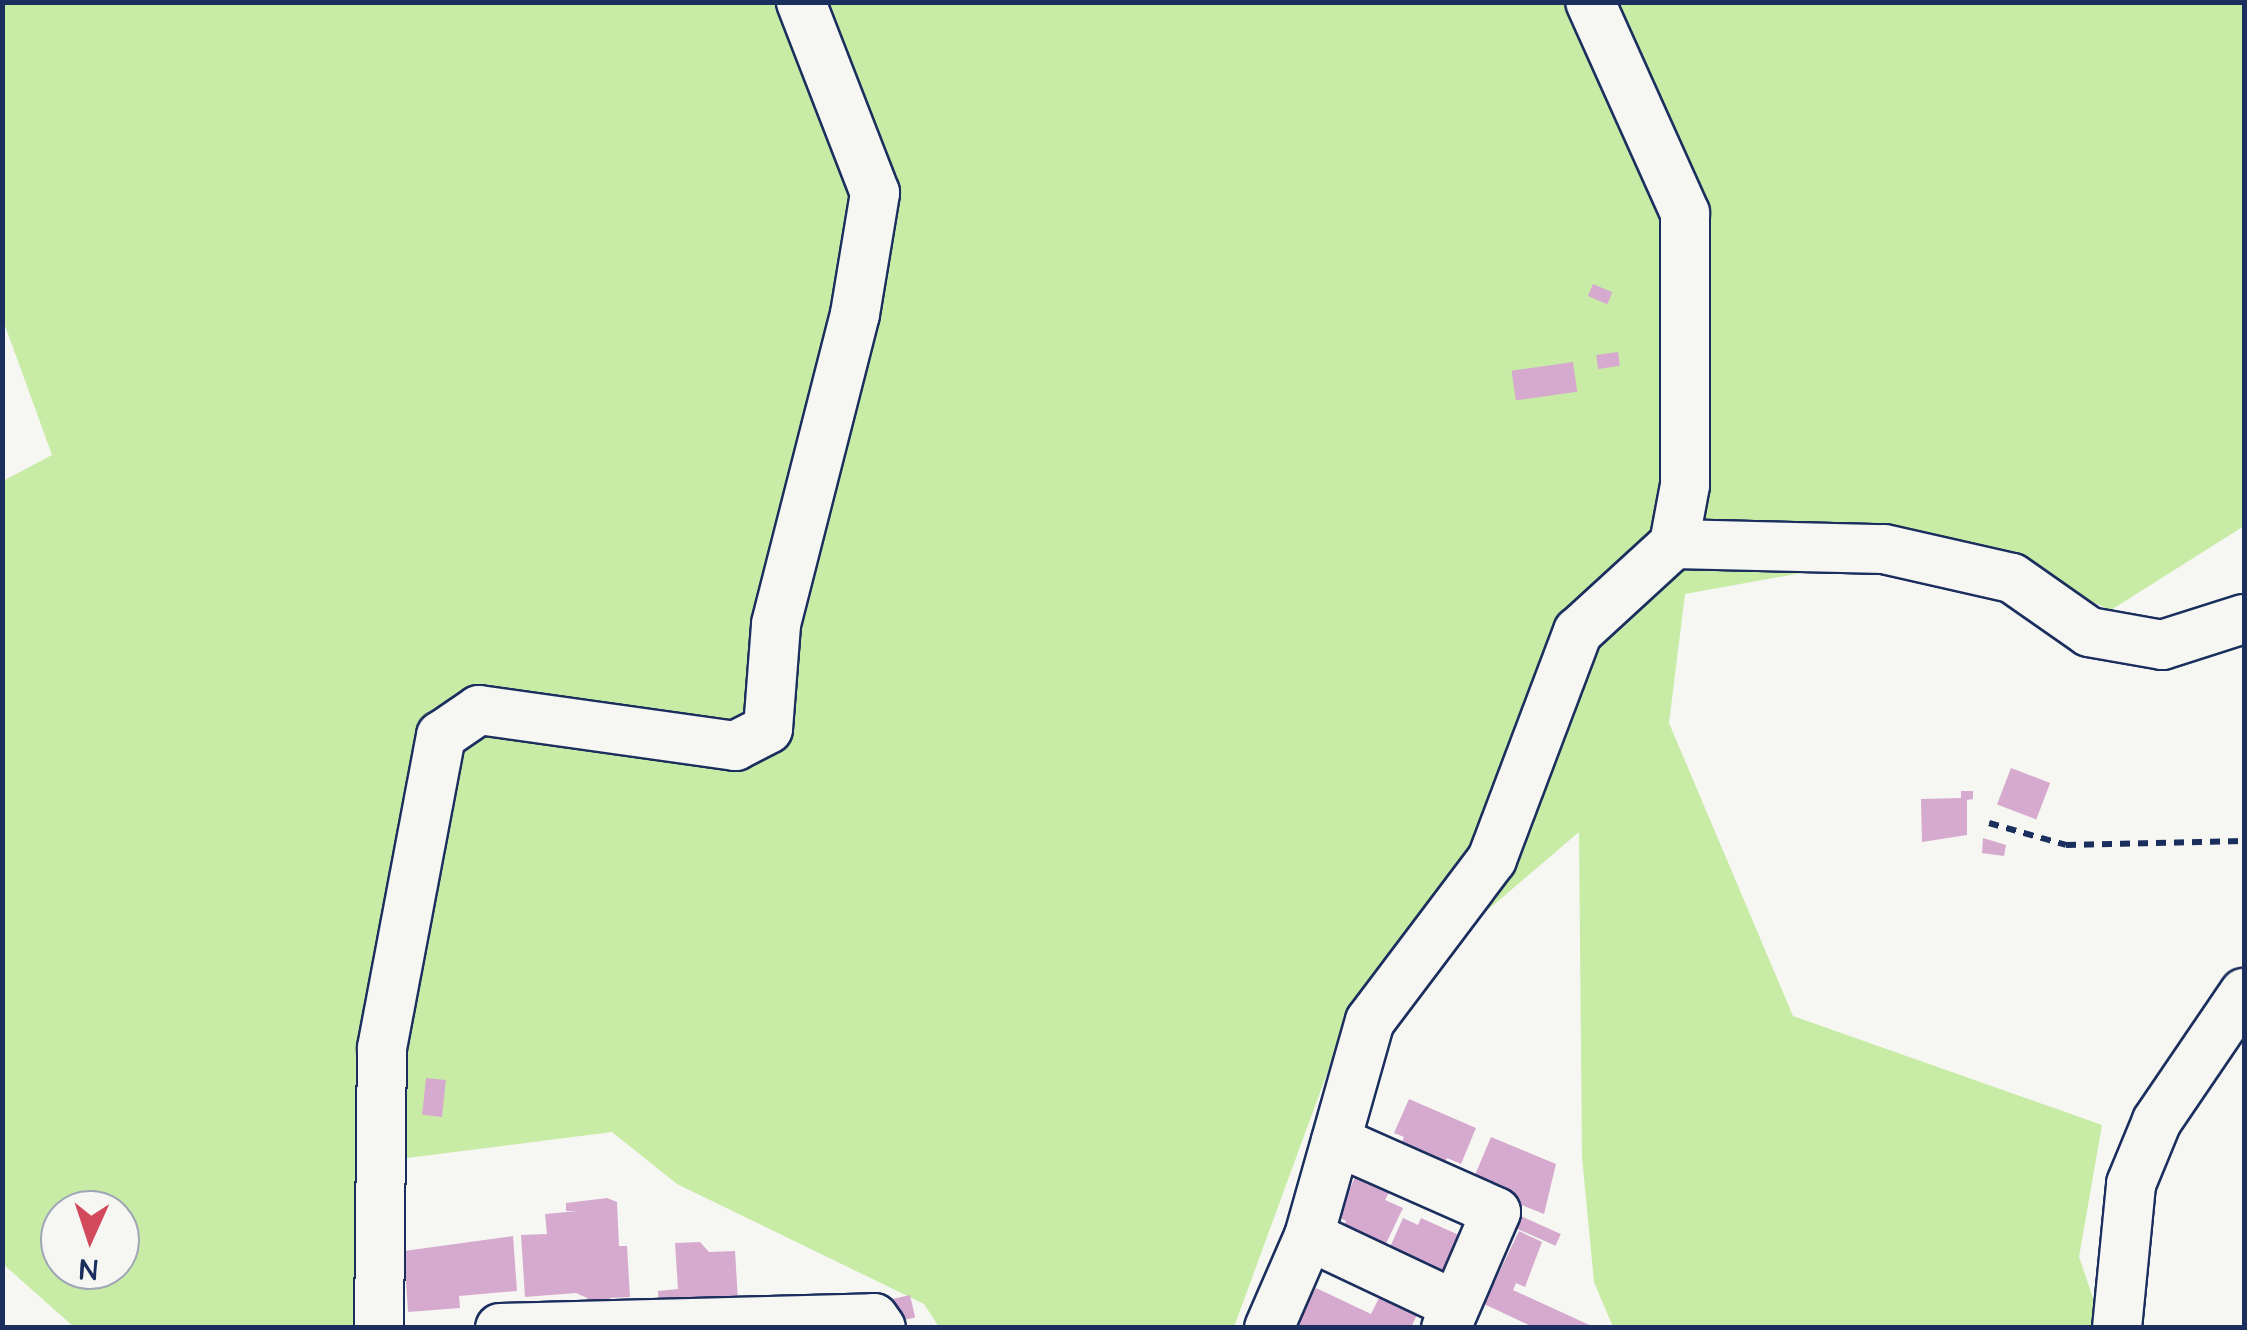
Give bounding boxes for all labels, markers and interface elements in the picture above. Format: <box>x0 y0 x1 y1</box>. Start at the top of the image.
north arrow <box>40 1190 140 1290</box>
text: N <box>79 1249 98 1288</box>

